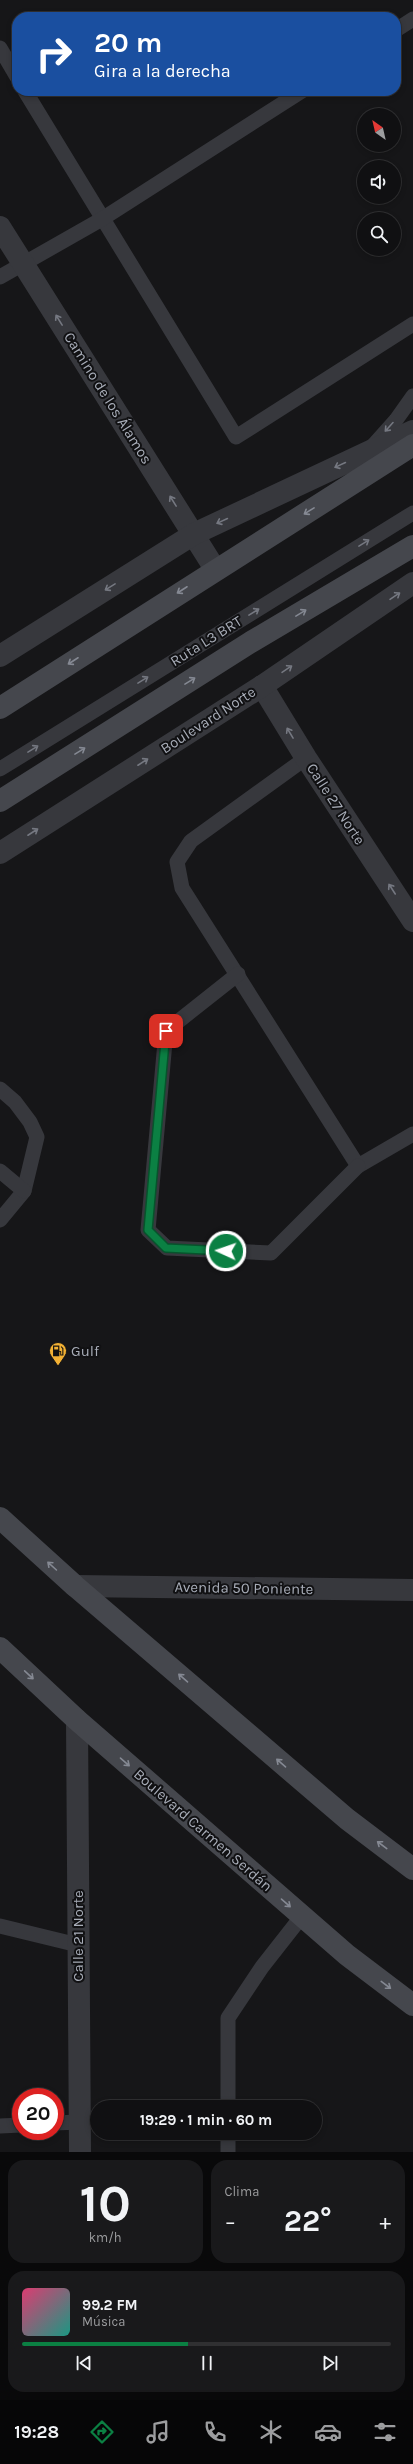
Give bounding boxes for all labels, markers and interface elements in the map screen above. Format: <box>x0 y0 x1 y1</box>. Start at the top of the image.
text: 20 m <box>94 26 162 59</box>
icon: right <box>28 28 80 80</box>
text: Gira a la derecha <box>94 60 231 82</box>
north arrow <box>357 108 401 152</box>
map controls <box>357 108 401 256</box>
button: sound <box>357 160 401 204</box>
button: search <box>357 212 401 256</box>
one-way arrow <box>54 314 62 326</box>
street label: Camino de los Álamos <box>60 329 156 467</box>
one-way arrow <box>385 422 394 432</box>
one-way arrow <box>334 462 346 469</box>
one-way arrow <box>169 496 177 507</box>
one-way arrow <box>303 507 315 515</box>
one-way arrow <box>216 518 228 525</box>
one-way arrow <box>358 539 369 547</box>
one-way arrow <box>104 583 116 591</box>
one-way arrow <box>177 586 188 594</box>
one-way arrow <box>389 592 400 600</box>
one-way arrow <box>248 607 260 615</box>
one-way arrow <box>295 608 307 616</box>
street label: Ruta L3 BRT <box>167 612 246 670</box>
one-way arrow <box>67 657 79 665</box>
one-way arrow <box>281 665 292 673</box>
one-way arrow <box>138 676 149 684</box>
one-way arrow <box>184 677 195 685</box>
street label: Boulevard Norte <box>157 683 259 757</box>
one-way arrow <box>286 727 294 739</box>
one-way arrow <box>27 745 38 753</box>
one-way arrow <box>74 746 86 754</box>
one-way arrow <box>137 758 148 766</box>
street label: Calle 27 Norte <box>303 760 369 848</box>
one-way arrow <box>27 827 39 835</box>
one-way arrow <box>387 883 395 895</box>
pin <box>149 1014 183 1048</box>
icon: arrive <box>155 1020 177 1042</box>
position arrow <box>205 1230 247 1272</box>
fuel station icon: Gulf <box>48 1341 68 1366</box>
place label: Gulf <box>71 1342 100 1360</box>
one-way arrow <box>47 1561 58 1570</box>
street label: Avenida 50 Poniente <box>174 1578 314 1598</box>
one-way arrow <box>23 1670 34 1679</box>
one-way arrow <box>177 1674 188 1683</box>
one-way arrow <box>120 1757 130 1766</box>
one-way arrow <box>276 1758 287 1767</box>
street label: Boulevard Carmen Serdán <box>130 1765 276 1895</box>
one-way arrow <box>376 1841 387 1849</box>
street label: Calle 21 Norte <box>69 1890 87 1982</box>
one-way arrow <box>281 1898 291 1907</box>
one-way arrow <box>381 1981 392 1989</box>
speed limit sign: 20 <box>12 2088 64 2140</box>
text: 19:29 · 1 min · 60 m <box>140 2111 272 2129</box>
text: 10 <box>80 2173 131 2234</box>
text: Clima <box>225 2184 259 2199</box>
text: 22° <box>284 2203 332 2239</box>
text: − <box>225 2209 236 2235</box>
text: + <box>379 2209 391 2235</box>
text: km/h <box>89 2230 122 2245</box>
text: 99.2 FM <box>82 2296 138 2314</box>
text: Música <box>82 2314 125 2329</box>
icon: previous <box>73 2352 95 2374</box>
icon: pause <box>196 2352 218 2374</box>
icon: next <box>319 2352 341 2374</box>
icon: directions <box>88 2418 116 2446</box>
icon: music <box>144 2418 172 2446</box>
icon: phone <box>201 2418 229 2446</box>
icon: climate <box>257 2418 285 2446</box>
icon: car <box>314 2418 342 2446</box>
icon: filters <box>371 2418 399 2446</box>
text: 19:28 <box>14 2421 59 2443</box>

